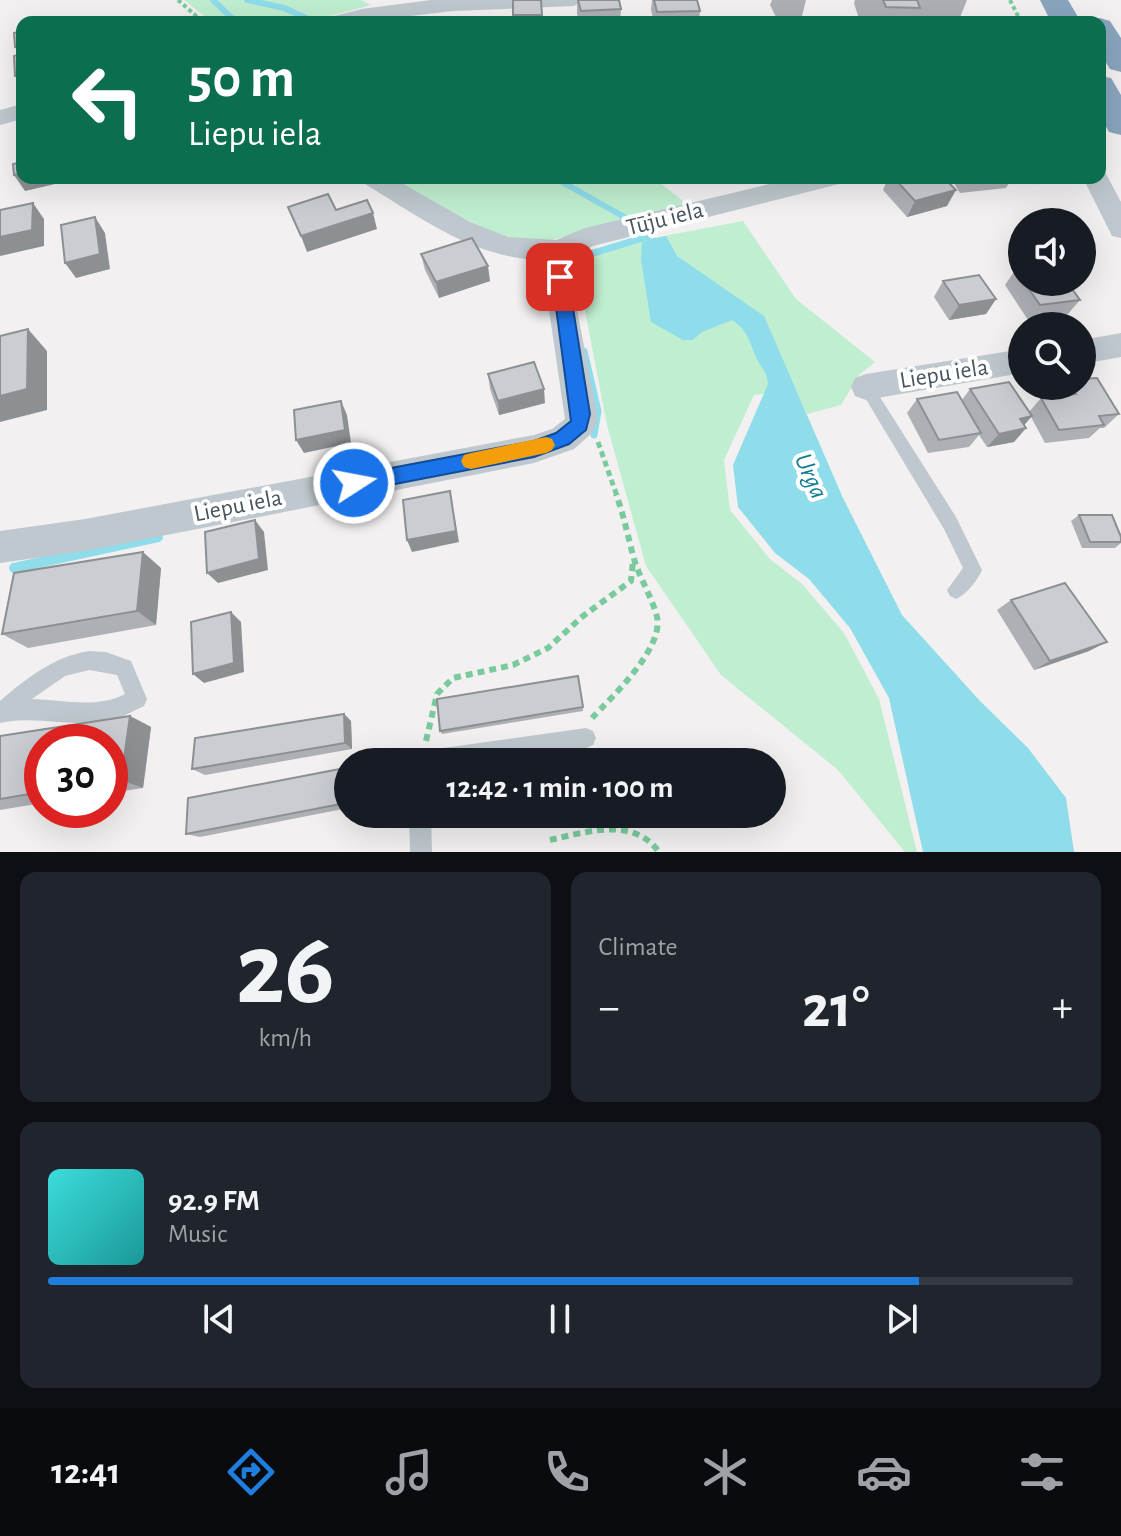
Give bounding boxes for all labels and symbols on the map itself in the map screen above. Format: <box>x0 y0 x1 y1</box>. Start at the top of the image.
street label: Tūju iela <box>624 198 706 240</box>
pin <box>526 243 594 311</box>
street label: Liepu iela <box>898 355 990 393</box>
position arrow <box>312 441 396 525</box>
water label: Urga <box>790 450 832 502</box>
street label: Liepu iela <box>192 486 284 526</box>
speed limit sign: 30 <box>24 724 128 828</box>

